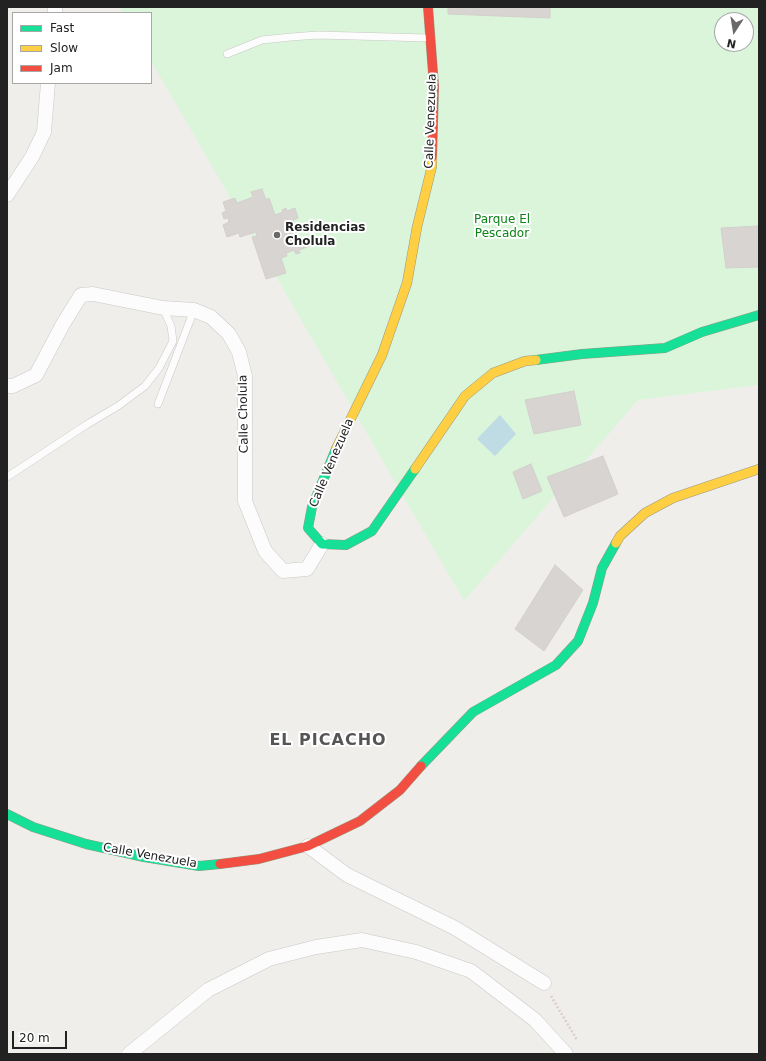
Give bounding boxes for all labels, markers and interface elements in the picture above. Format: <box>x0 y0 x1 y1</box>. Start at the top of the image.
legend <box>12 12 152 84</box>
north arrow <box>714 12 754 52</box>
text: Fast <box>50 21 74 35</box>
text: N <box>726 36 737 51</box>
text: Slow <box>50 41 78 55</box>
text: Jam <box>50 61 73 75</box>
street label: Calle Venezuela <box>422 73 440 169</box>
park label: Parque El Pescador <box>474 213 530 241</box>
place label: Residencias Cholula <box>285 221 365 249</box>
marker: Residencias Cholula <box>272 230 282 240</box>
street label: Calle Cholula <box>236 375 252 453</box>
street label: Calle Venezuela <box>307 416 357 510</box>
district label: EL PICACHO <box>269 731 387 751</box>
street label: Calle Venezuela <box>102 841 198 871</box>
scale bar <box>14 1023 69 1049</box>
text: 20 m <box>19 1031 50 1045</box>

